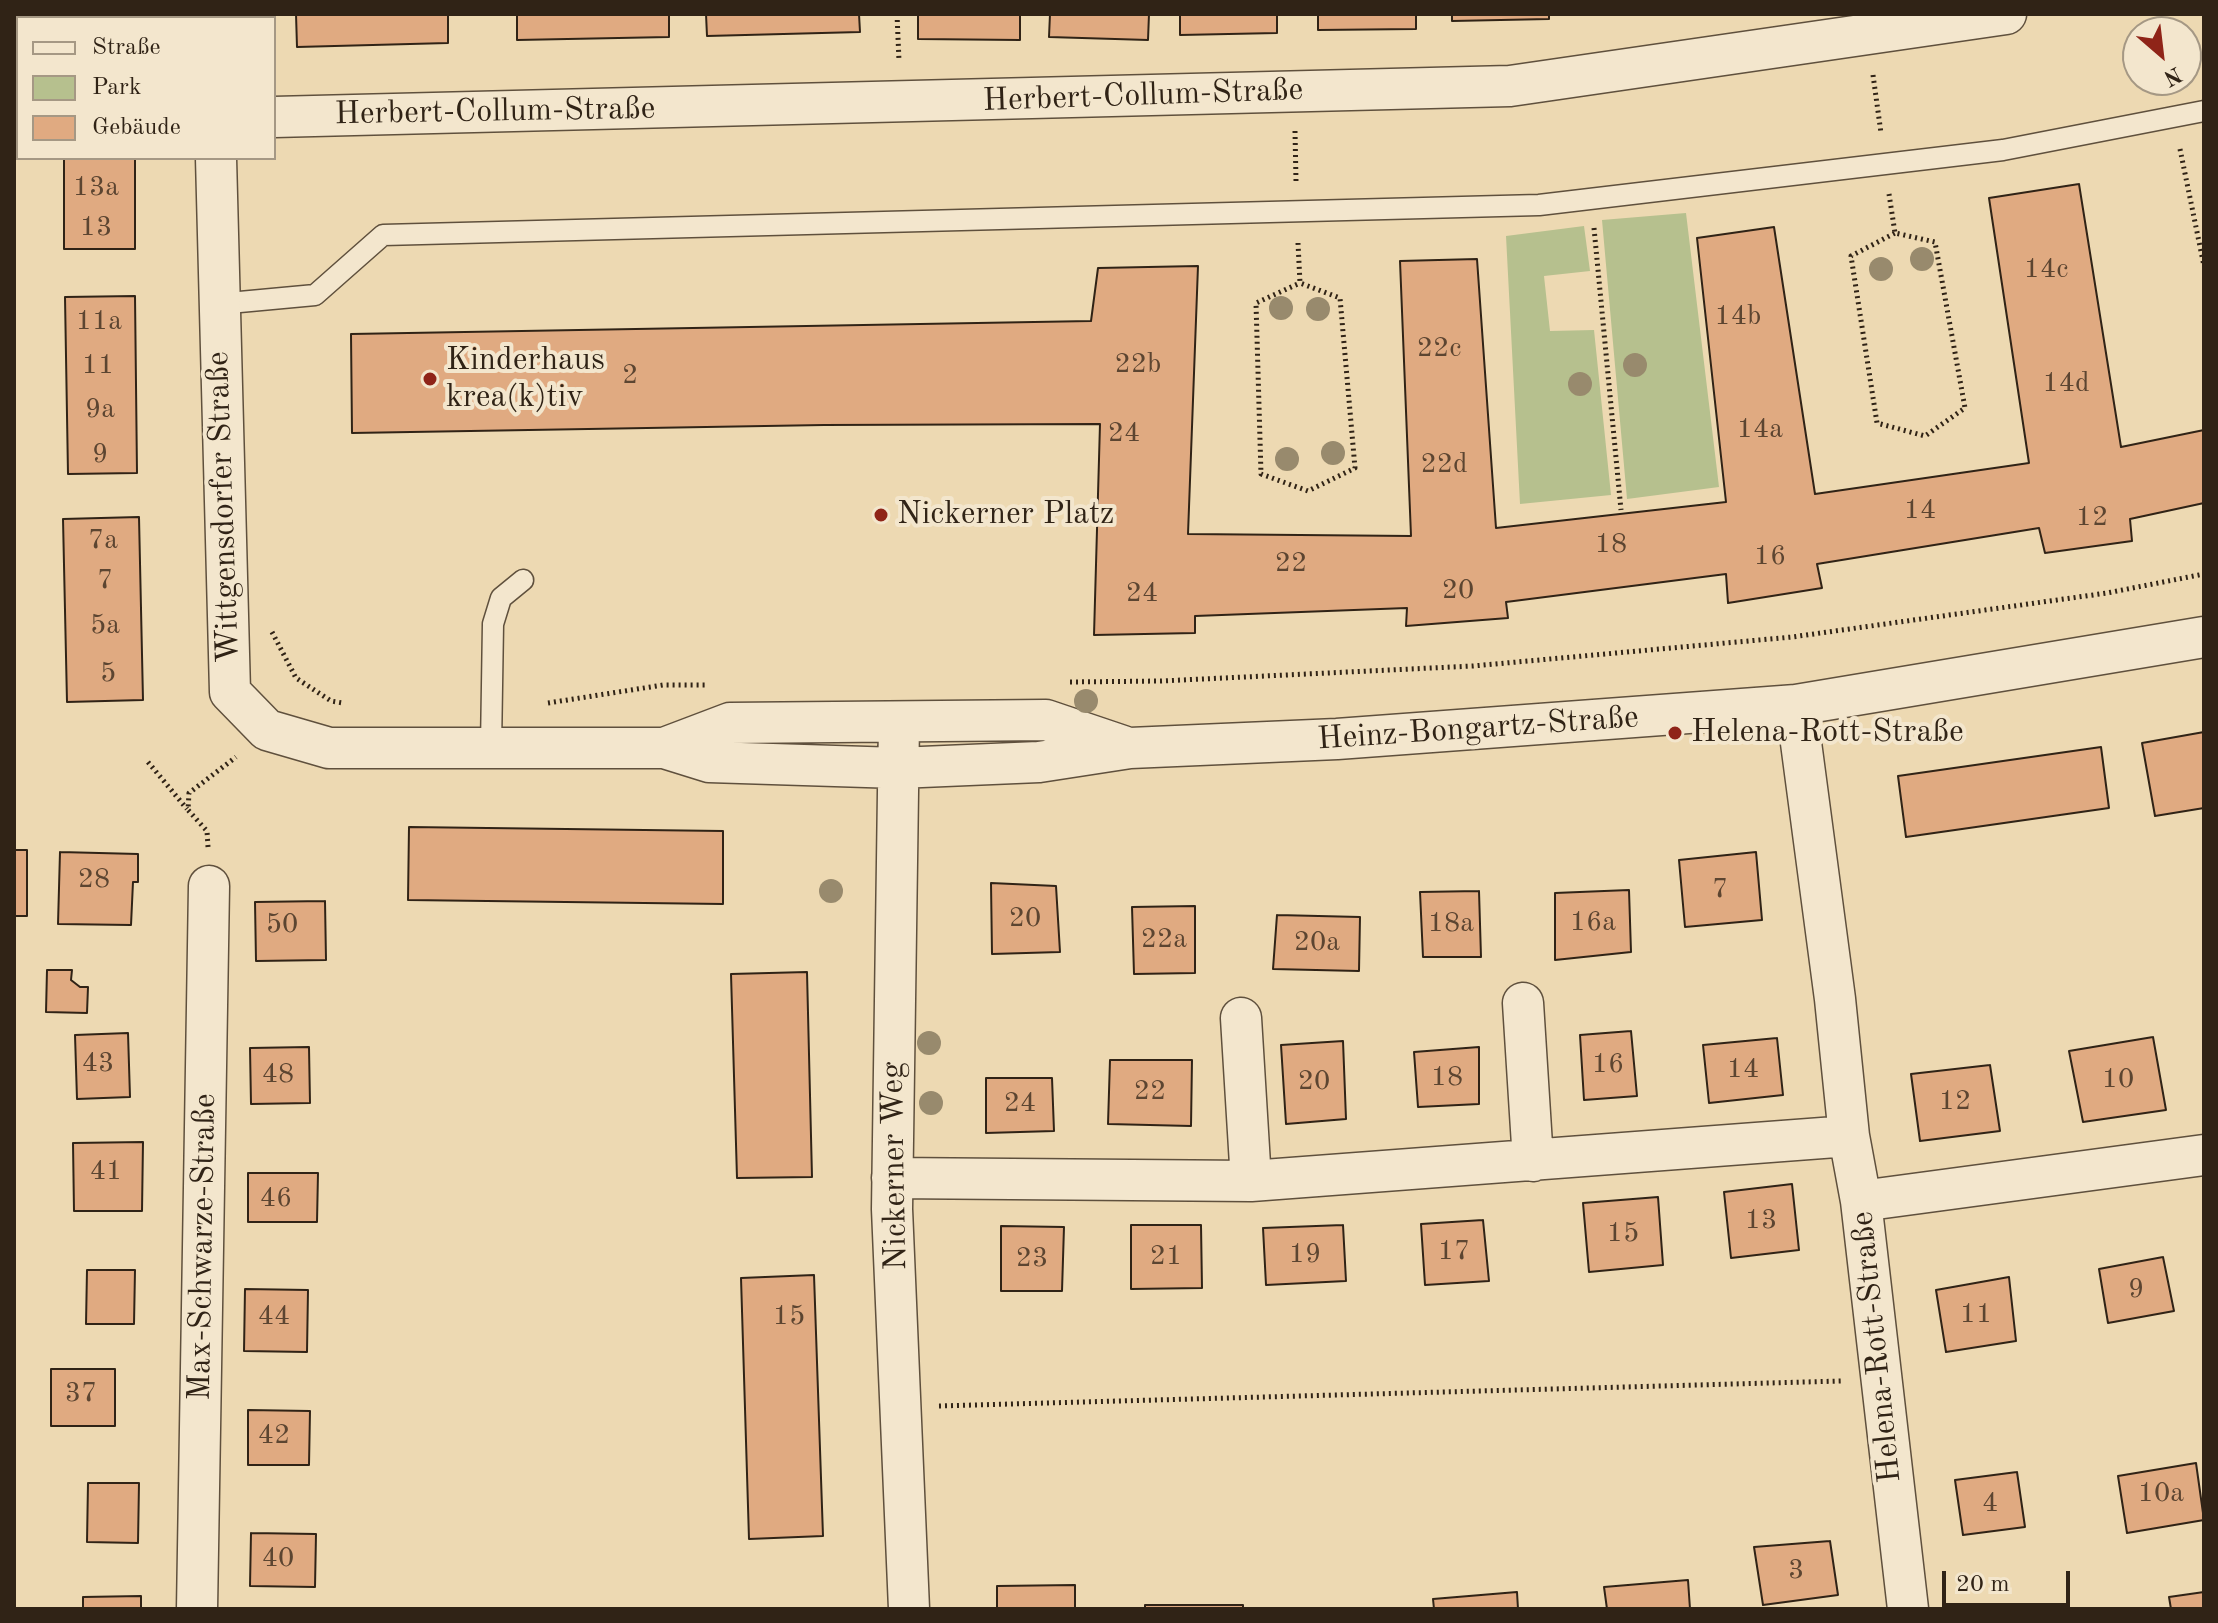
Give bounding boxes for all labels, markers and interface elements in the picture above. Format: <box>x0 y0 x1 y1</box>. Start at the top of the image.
legend <box>16 16 276 160</box>
north arrow <box>2122 16 2202 96</box>
text: Straße <box>92 36 161 60</box>
text: N <box>2160 62 2185 89</box>
street label: Herbert-Collum-Straße <box>982 71 1304 121</box>
text: Park <box>92 76 141 100</box>
street label: Herbert-Collum-Straße <box>334 90 656 134</box>
text: Gebäude <box>92 116 181 140</box>
house number: 13a <box>73 171 119 205</box>
house number: 13 <box>80 211 112 245</box>
house number: 14c <box>2024 253 2068 287</box>
house number: 14b <box>1715 300 1761 334</box>
house number: 11a <box>76 305 122 339</box>
house number: 22c <box>1417 332 1461 366</box>
place label: Kinderhaus krea(k)tiv <box>446 342 605 417</box>
house number: 22b <box>1115 348 1161 382</box>
house number: 11 <box>82 349 114 383</box>
street label: Wittgensdorfer Straße <box>199 351 249 663</box>
house number: 2 <box>622 359 638 393</box>
house number: 14d <box>2042 367 2090 401</box>
marker: Kinderhaus krea(k)tiv <box>421 370 439 388</box>
house number: 9a <box>85 393 115 427</box>
house number: 14a <box>1737 413 1783 447</box>
house number: 24 <box>1108 417 1140 451</box>
house number: 9 <box>92 438 108 472</box>
house number: 22d <box>1420 448 1468 482</box>
house number: 14 <box>1904 494 1936 528</box>
place label: Nickerner Platz <box>897 496 1114 534</box>
house number: 12 <box>2076 501 2108 535</box>
marker: Nickerner Platz <box>872 506 890 524</box>
house number: 7a <box>88 524 118 558</box>
house number: 18 <box>1595 528 1627 562</box>
house number: 16 <box>1754 540 1786 574</box>
house number: 22 <box>1275 547 1307 581</box>
house number: 7 <box>97 564 113 598</box>
house number: 20 <box>1442 574 1474 608</box>
house number: 24 <box>1126 577 1158 611</box>
house number: 5a <box>90 609 120 643</box>
house number: 5 <box>100 657 116 691</box>
street label: Heinz-Bongartz-Straße <box>1316 699 1640 759</box>
place label: Helena-Rott-Straße <box>1691 714 1964 752</box>
marker: Helena-Rott-Straße <box>1666 724 1684 742</box>
house number: 28 <box>78 863 110 897</box>
house number: 7 <box>1712 873 1728 907</box>
house number: 20 <box>1009 902 1041 936</box>
house number: 16a <box>1570 906 1616 940</box>
house number: 18a <box>1428 907 1474 941</box>
house number: 50 <box>266 908 298 942</box>
house number: 22a <box>1141 923 1187 957</box>
house number: 20a <box>1294 926 1340 960</box>
house number: 43 <box>82 1047 114 1081</box>
house number: 16 <box>1592 1048 1624 1082</box>
house number: 14 <box>1727 1053 1759 1087</box>
house number: 48 <box>262 1058 294 1092</box>
street label: Nickerner Weg <box>874 1061 916 1271</box>
house number: 18 <box>1431 1061 1463 1095</box>
house number: 10 <box>2102 1063 2134 1097</box>
house number: 20 <box>1298 1065 1330 1099</box>
house number: 22 <box>1134 1075 1166 1109</box>
house number: 12 <box>1939 1085 1971 1119</box>
house number: 24 <box>1004 1087 1036 1121</box>
street label: Max-Schwarze-Straße <box>181 1093 225 1401</box>
house number: 41 <box>90 1155 122 1189</box>
house number: 46 <box>260 1182 292 1216</box>
house number: 13 <box>1745 1204 1777 1238</box>
street label: Helena-Rott-Straße <box>1844 1209 1910 1485</box>
house number: 15 <box>1607 1217 1639 1251</box>
house number: 17 <box>1438 1235 1470 1269</box>
house number: 19 <box>1289 1238 1321 1272</box>
house number: 21 <box>1150 1240 1182 1274</box>
house number: 23 <box>1016 1242 1048 1276</box>
house number: 9 <box>2128 1273 2144 1307</box>
house number: 11 <box>1960 1298 1992 1332</box>
house number: 44 <box>258 1300 290 1334</box>
house number: 15 <box>773 1300 805 1334</box>
house number: 37 <box>65 1377 97 1411</box>
house number: 42 <box>258 1419 290 1453</box>
house number: 10a <box>2138 1477 2184 1511</box>
house number: 4 <box>1982 1487 1998 1521</box>
house number: 40 <box>262 1542 294 1576</box>
house number: 3 <box>1788 1554 1804 1588</box>
scale bar <box>1946 1555 2074 1605</box>
text: 20 m <box>1956 1573 2010 1597</box>

